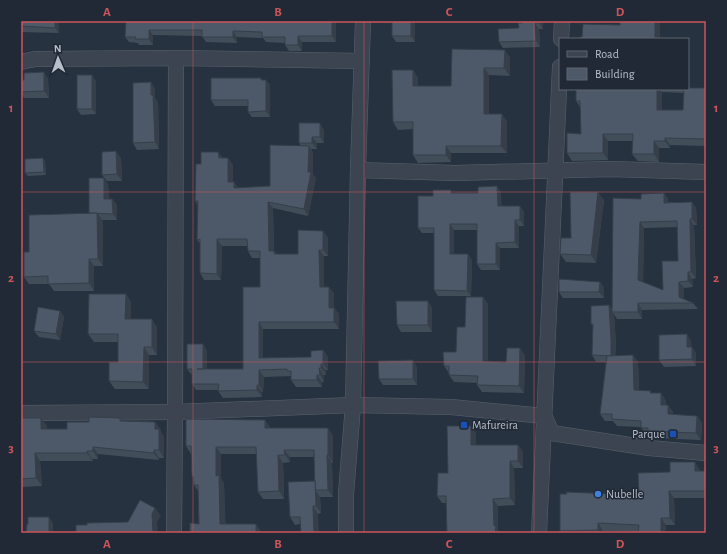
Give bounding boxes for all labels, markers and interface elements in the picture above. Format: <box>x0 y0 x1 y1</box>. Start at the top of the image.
text: A <box>103 6 111 19</box>
text: B <box>274 6 282 19</box>
text: C <box>446 6 453 19</box>
text: D <box>616 6 625 19</box>
north arrow <box>38 38 78 78</box>
legend <box>559 38 689 90</box>
text: N <box>54 43 62 54</box>
text: Road <box>595 48 619 60</box>
text: Building <box>595 68 635 80</box>
text: 1 <box>9 102 13 115</box>
text: 1 <box>714 102 718 115</box>
text: 2 <box>8 272 14 285</box>
text: 2 <box>713 272 719 285</box>
place label: Mafureira <box>472 419 518 431</box>
marker: Mafureira <box>459 420 469 430</box>
place label: Parque <box>632 428 665 440</box>
marker: Parque <box>668 429 678 439</box>
text: 3 <box>8 442 14 455</box>
text: 3 <box>713 442 719 455</box>
place label: Nubelle <box>606 488 643 500</box>
marker: Nubelle <box>593 489 603 499</box>
text: A <box>103 538 111 551</box>
text: B <box>274 538 282 551</box>
text: C <box>446 538 453 551</box>
text: D <box>616 538 625 551</box>

